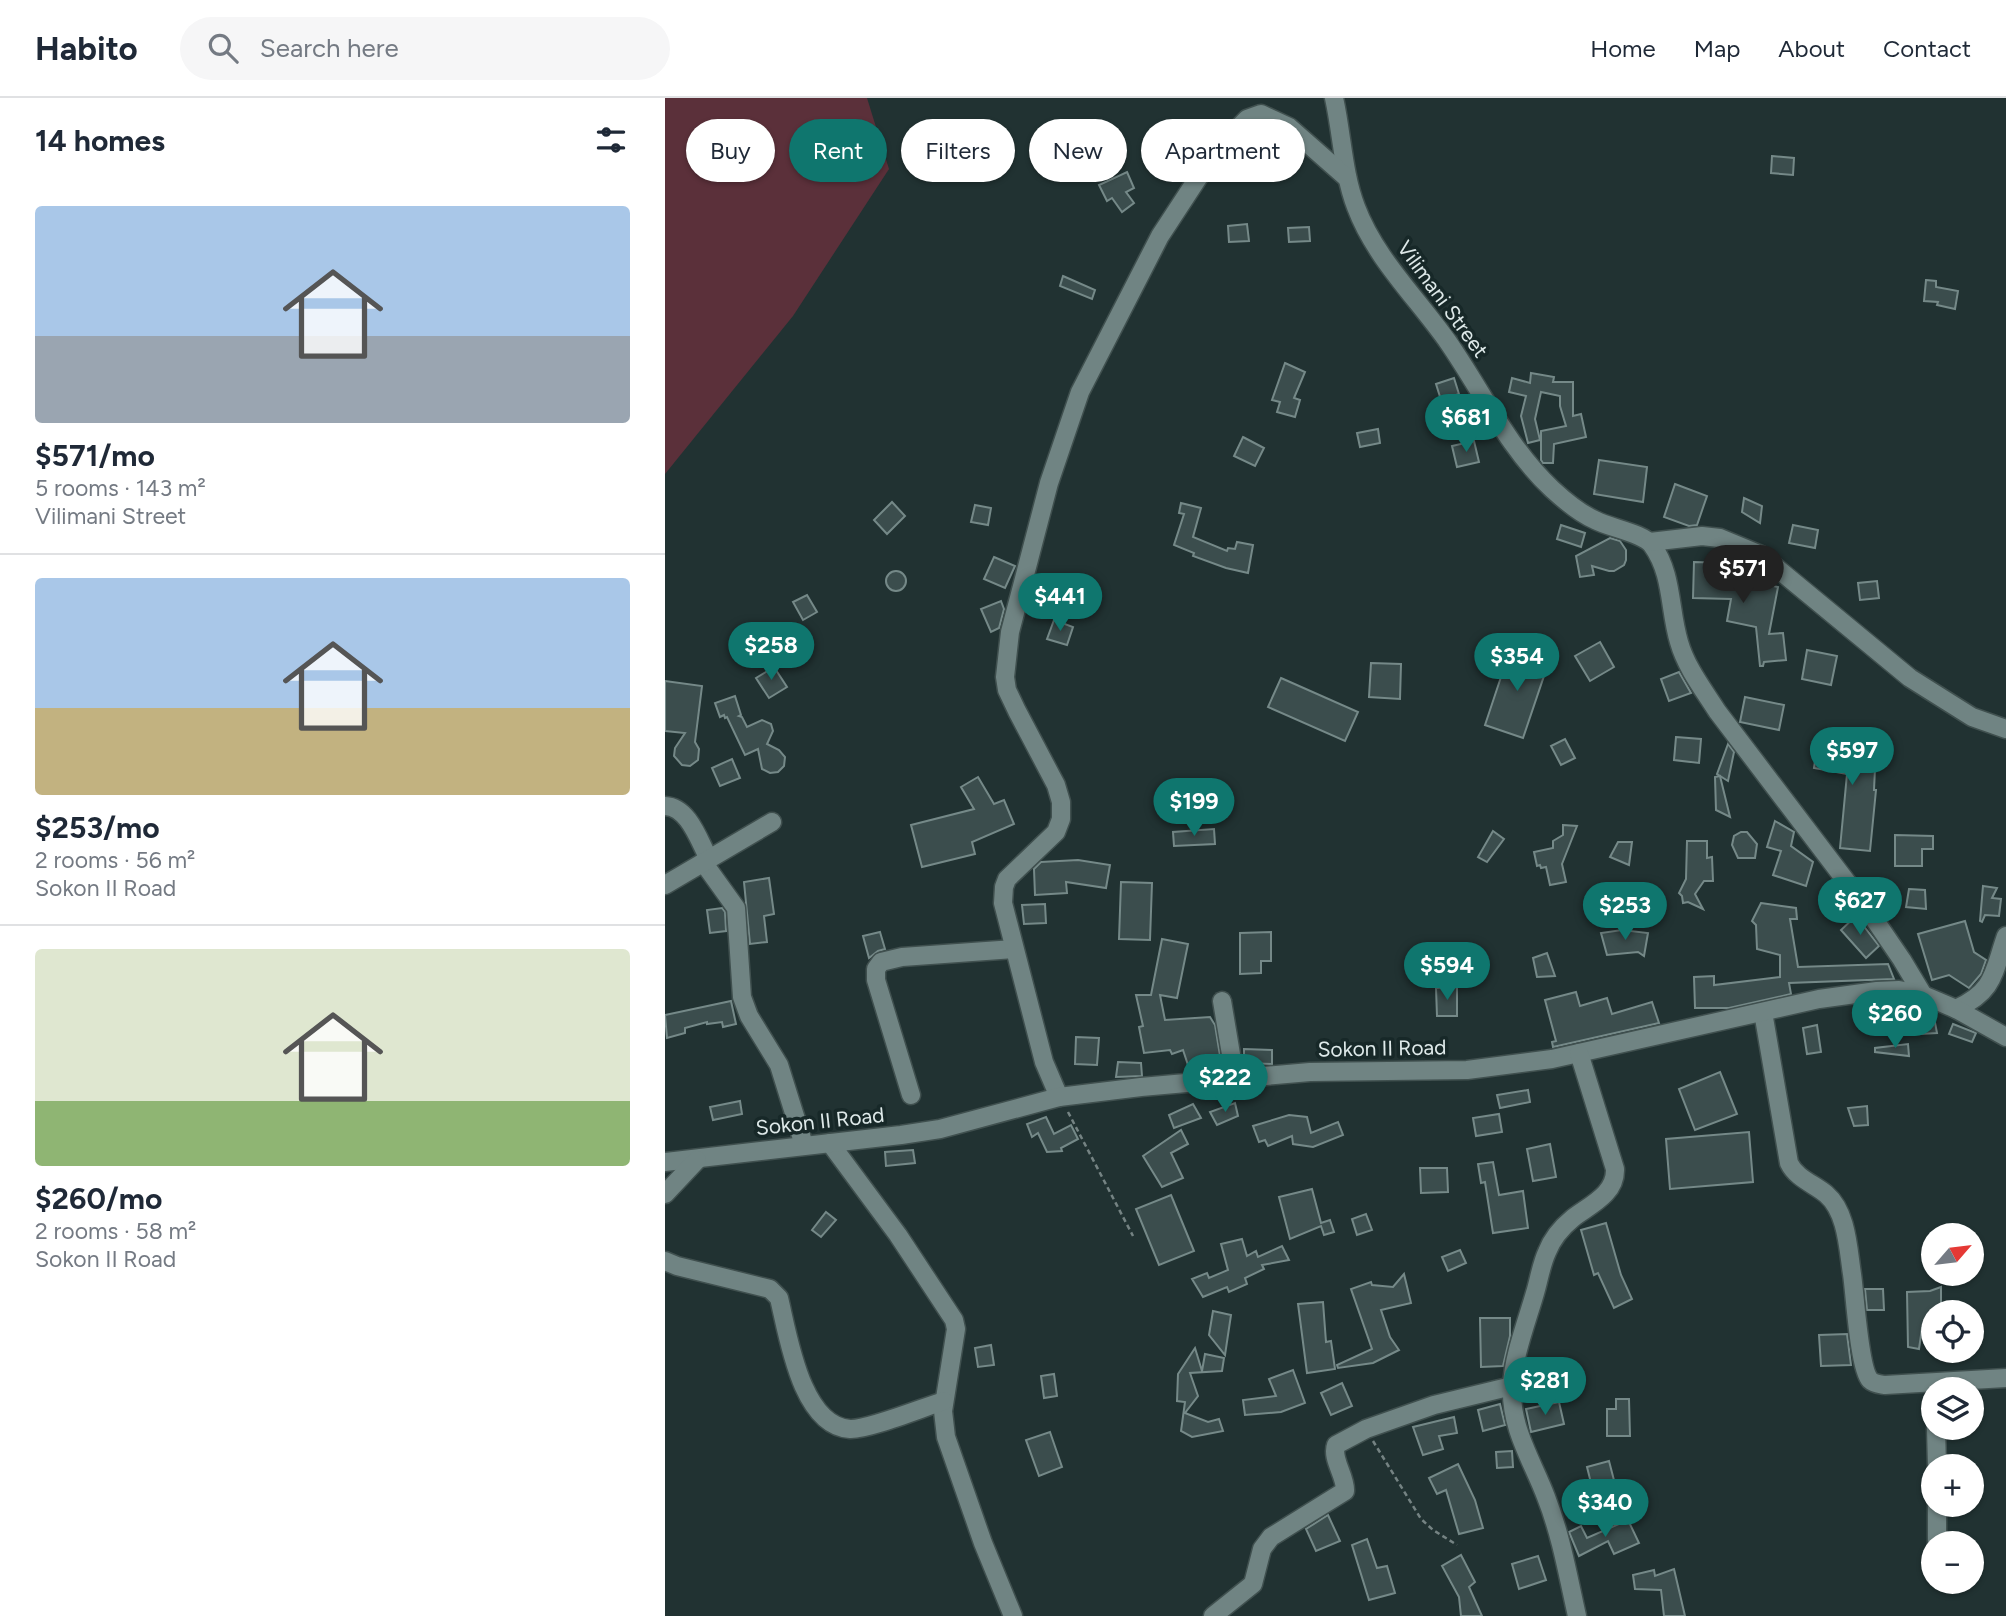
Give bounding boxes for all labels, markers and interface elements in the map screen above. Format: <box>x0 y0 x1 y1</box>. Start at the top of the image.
search box <box>180 17 670 80</box>
text: Habito <box>35 29 138 68</box>
icon: search <box>204 29 242 67</box>
text: Search here <box>260 32 399 64</box>
text: Home <box>1590 34 1656 63</box>
text: Map <box>1694 34 1740 63</box>
text: About <box>1778 34 1845 63</box>
text: Contact <box>1883 34 1971 63</box>
chip: Buy <box>686 119 775 182</box>
chip: Rent <box>789 119 887 182</box>
chip: Filters <box>901 119 1015 182</box>
chip: New <box>1029 119 1127 182</box>
chip: Apartment <box>1141 119 1305 182</box>
icon: filters <box>592 121 630 159</box>
text: 14 homes <box>35 122 165 159</box>
street label: Vilimani Street <box>1392 236 1494 362</box>
icon: home <box>270 251 396 377</box>
pin: $681 <box>1425 394 1507 454</box>
text: $681 <box>1441 403 1491 431</box>
text: $571/mo <box>35 437 155 474</box>
text: 5 rooms · 143 m² <box>35 474 206 502</box>
text: Vilimani Street <box>35 502 186 530</box>
pin: $571 <box>1702 546 1784 605</box>
text: $571 <box>1719 554 1767 582</box>
pin: $441 <box>1019 574 1101 633</box>
text: $441 <box>1034 582 1086 610</box>
pin: $258 <box>730 622 812 682</box>
icon: home <box>270 623 396 749</box>
text: $258 <box>744 631 798 659</box>
pin: $354 <box>1476 634 1558 693</box>
text: $354 <box>1490 642 1544 670</box>
pin: $597 <box>1811 728 1893 787</box>
text: $597 <box>1826 736 1878 764</box>
pin: $199 <box>1153 778 1235 838</box>
text: $199 <box>1169 787 1219 815</box>
text: $253/mo <box>35 809 160 846</box>
text: 2 rooms · 56 m² <box>35 846 195 874</box>
text: Sokon II Road <box>35 874 176 902</box>
pin: $627 <box>1819 878 1901 937</box>
pin: $253 <box>1584 882 1666 942</box>
text: $627 <box>1834 886 1886 914</box>
text: $253 <box>1599 891 1651 919</box>
pin: $594 <box>1406 942 1488 1002</box>
text: $594 <box>1420 951 1474 979</box>
pin: $260 <box>1854 990 1936 1050</box>
icon: home <box>270 994 396 1120</box>
text: $260 <box>1868 999 1922 1027</box>
street label: Sokon II Road <box>1317 1034 1447 1062</box>
pin: $222 <box>1184 1054 1266 1114</box>
text: $222 <box>1199 1063 1251 1091</box>
street label: Sokon II Road <box>755 1102 885 1140</box>
text: $260/mo <box>35 1180 162 1217</box>
text: 2 rooms · 58 m² <box>35 1217 196 1245</box>
north arrow <box>1921 1223 1985 1286</box>
map controls <box>1921 1223 1984 1594</box>
text: Sokon II Road <box>35 1245 176 1273</box>
button: locate <box>1921 1300 1984 1363</box>
pin: $281 <box>1504 1358 1586 1417</box>
text: $281 <box>1520 1366 1570 1394</box>
button: layers <box>1921 1377 1984 1440</box>
button: + <box>1921 1454 1984 1517</box>
pin: $340 <box>1564 1480 1646 1539</box>
text: $340 <box>1578 1488 1633 1516</box>
button: − <box>1921 1531 1984 1594</box>

